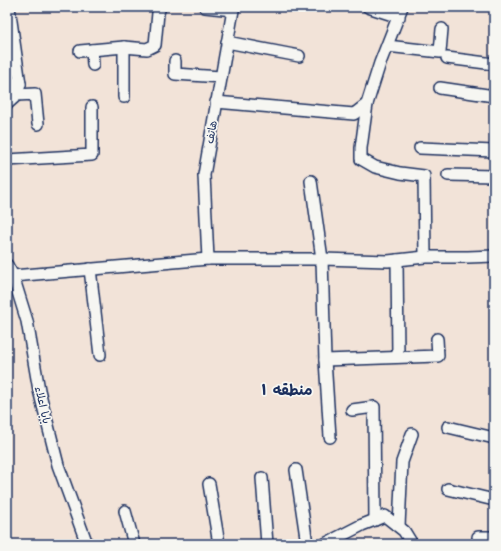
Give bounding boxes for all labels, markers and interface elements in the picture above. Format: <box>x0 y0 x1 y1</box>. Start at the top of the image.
street label: هاتف <box>201 119 223 145</box>
district label: منطقه ۱ <box>262 379 312 403</box>
street label: بابا اعلاء <box>29 385 55 426</box>

